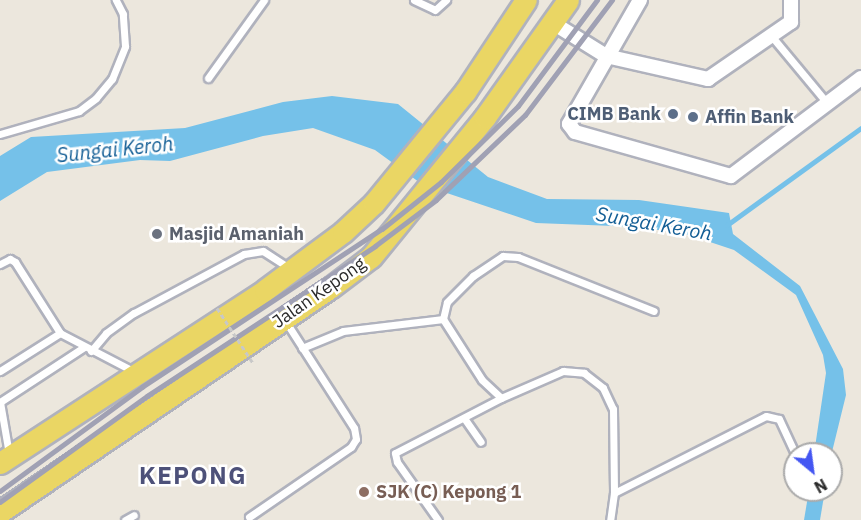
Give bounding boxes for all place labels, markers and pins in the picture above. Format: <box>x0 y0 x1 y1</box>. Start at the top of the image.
place label: CIMB Bank <box>567 103 661 125</box>
place label: Affin Bank <box>705 106 794 128</box>
marker: CIMB Bank <box>666 107 680 121</box>
marker: Affin Bank <box>686 110 700 124</box>
place label: Masjid Amaniah <box>169 223 304 245</box>
marker: Masjid Amaniah <box>150 227 164 241</box>
place label: SJK (C) Kepong 1 <box>376 481 521 503</box>
marker: SJK (C) Kepong 1 <box>357 485 371 499</box>

